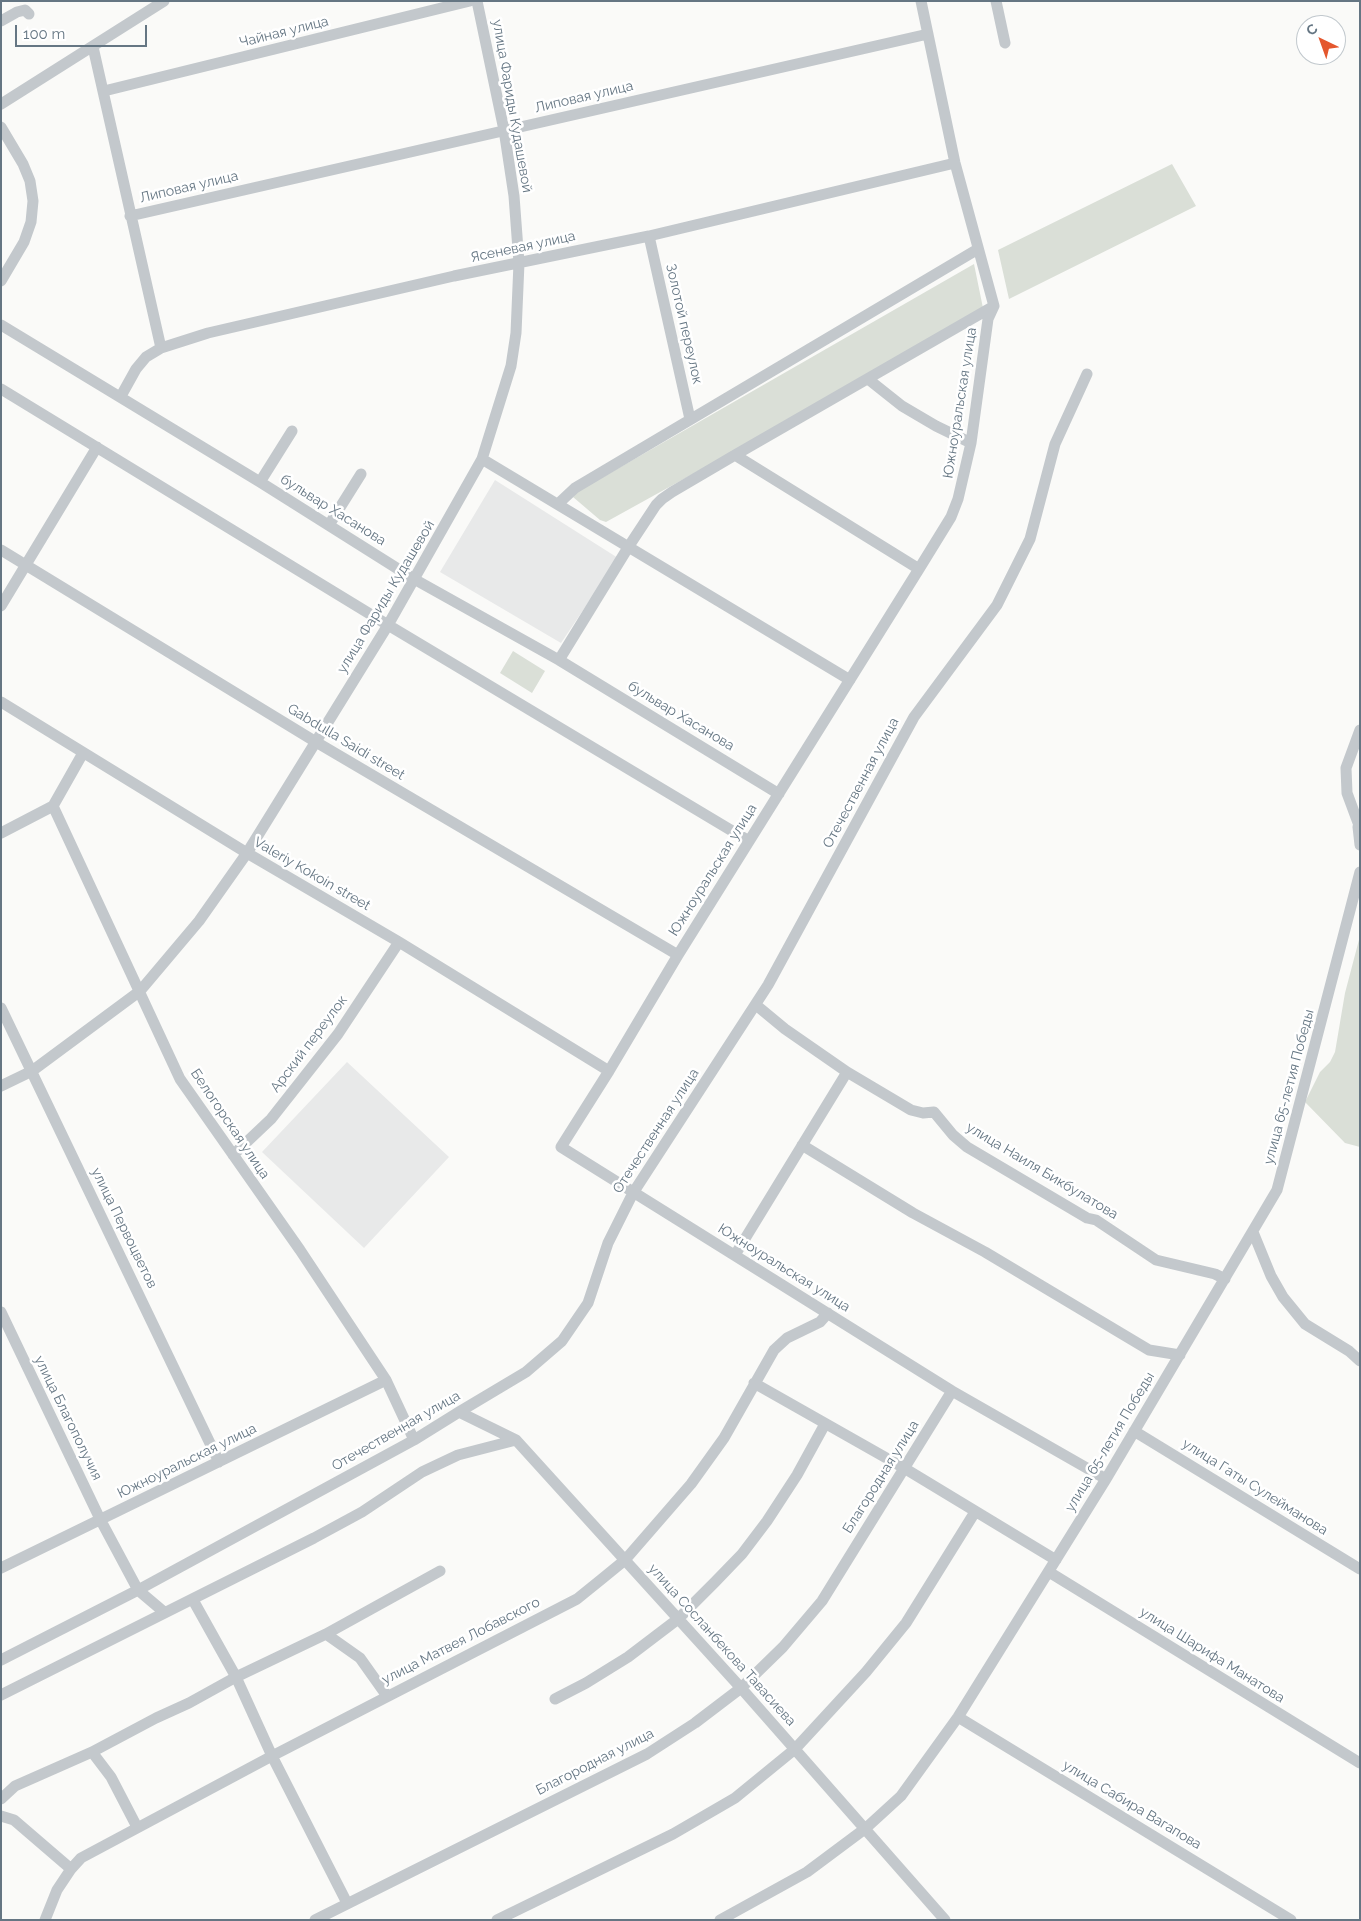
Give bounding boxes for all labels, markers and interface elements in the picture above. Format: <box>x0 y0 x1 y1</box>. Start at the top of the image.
street label: Чайная улица <box>238 13 330 51</box>
scale bar <box>18 15 150 47</box>
north arrow <box>1296 15 1346 65</box>
street label: улица Фариды Кудашевой <box>488 18 536 194</box>
text: С <box>1303 20 1321 39</box>
text: 100 m <box>23 25 65 43</box>
street label: Липовая улица <box>533 78 635 116</box>
street label: Липовая улица <box>138 168 240 206</box>
street label: Ясеневая улица <box>469 228 577 266</box>
street label: Золотой переулок <box>662 262 706 386</box>
street label: Южноуральская улица <box>940 326 980 480</box>
street label: бульвар Хасанова <box>277 471 389 549</box>
street label: улица Фариды Кудашевой <box>334 517 438 677</box>
street label: бульвар Хасанова <box>625 678 737 754</box>
street label: Gabdulla Saidi street <box>284 700 408 784</box>
street label: Отечественная улица <box>819 715 903 851</box>
street label: Южноуральская улица <box>665 801 761 939</box>
street label: Valeriy Kokoin street <box>251 834 373 914</box>
street label: Арский переулок <box>267 992 351 1096</box>
street label: улица 65-летия Победы <box>1260 1008 1318 1166</box>
street label: Отечественная улица <box>609 1065 703 1197</box>
street label: Белогорская улица <box>187 1066 273 1182</box>
street label: улица Наиля Бикбулатова <box>963 1119 1121 1223</box>
street label: улица Первоцветов <box>87 1165 161 1291</box>
street label: Южноуральская улица <box>715 1220 853 1316</box>
street label: улица Благополучия <box>31 1353 105 1483</box>
street label: улица 65-летия Победы <box>1062 1369 1158 1515</box>
street label: Отечественная улица <box>329 1387 463 1475</box>
street label: Благородная улица <box>839 1417 923 1537</box>
street label: Южноуральская улица <box>115 1420 259 1502</box>
street label: улица Гаты Сулейманова <box>1179 1435 1331 1539</box>
street label: улица Сосланбекова Тавасиева <box>645 1560 799 1730</box>
street label: улица Матвея Лобавского <box>379 1594 543 1688</box>
street label: улица Шарифа Манатова <box>1136 1603 1288 1707</box>
street label: Благородная улица <box>533 1725 657 1799</box>
street label: улица Сабира Вагапова <box>1060 1757 1204 1853</box>

